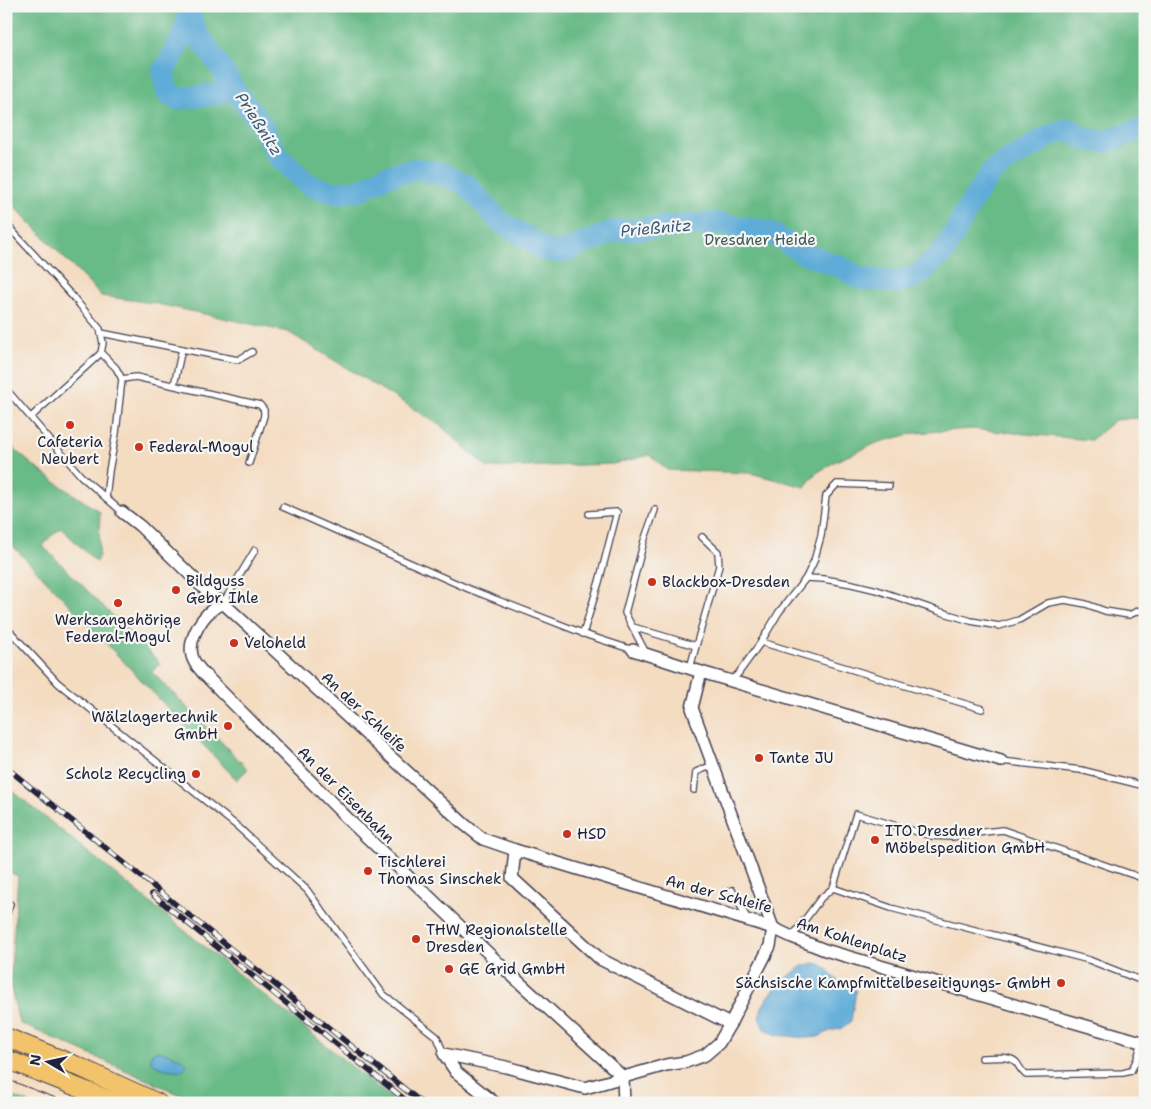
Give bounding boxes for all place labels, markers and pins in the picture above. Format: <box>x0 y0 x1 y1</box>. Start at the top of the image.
marker: Cafeteria Neubert <box>64 419 76 431</box>
place label: Cafeteria Neubert <box>37 432 103 469</box>
place label: Federal-Mogul <box>149 437 254 457</box>
marker: Federal-Mogul <box>133 441 145 453</box>
place label: Bildguss Gebr. Ihle <box>186 571 259 608</box>
place label: Blackbox-Dresden <box>662 572 790 592</box>
marker: Blackbox-Dresden <box>646 576 658 588</box>
marker: Bildguss Gebr. Ihle <box>170 584 182 596</box>
marker: Werksangehörige Federal-Mogul <box>112 597 124 609</box>
place label: Werksangehörige Federal-Mogul <box>55 610 181 647</box>
place label: Veloheld <box>244 633 306 653</box>
marker: Veloheld <box>228 637 240 649</box>
place label: Wälzlagertechnik GmbH <box>91 707 218 744</box>
marker: Wälzlagertechnik GmbH <box>222 720 234 732</box>
place label: Tante JU <box>769 748 834 768</box>
marker: Tante JU <box>753 752 765 764</box>
place label: Scholz Recycling <box>66 764 186 784</box>
marker: Scholz Recycling <box>190 768 202 780</box>
place label: ITO Dresdner Möbelspedition GmbH <box>885 821 1045 858</box>
place label: HSD <box>577 824 606 844</box>
marker: HSD <box>561 828 573 840</box>
marker: ITO Dresdner Möbelspedition GmbH <box>869 834 881 846</box>
place label: Tischlerei Thomas Sinschek <box>378 852 502 889</box>
marker: Tischlerei Thomas Sinschek <box>362 865 374 877</box>
place label: THW Regionalstelle Dresden <box>426 920 567 957</box>
marker: THW Regionalstelle Dresden <box>410 933 422 945</box>
place label: GE Grid GmbH <box>459 959 566 979</box>
marker: GE Grid GmbH <box>443 963 455 975</box>
place label: Sächsische Kampfmittelbeseitigungs- GmbH <box>735 973 1051 993</box>
marker: Sächsische Kampfmittelbeseitigungs- GmbH <box>1055 977 1067 989</box>

